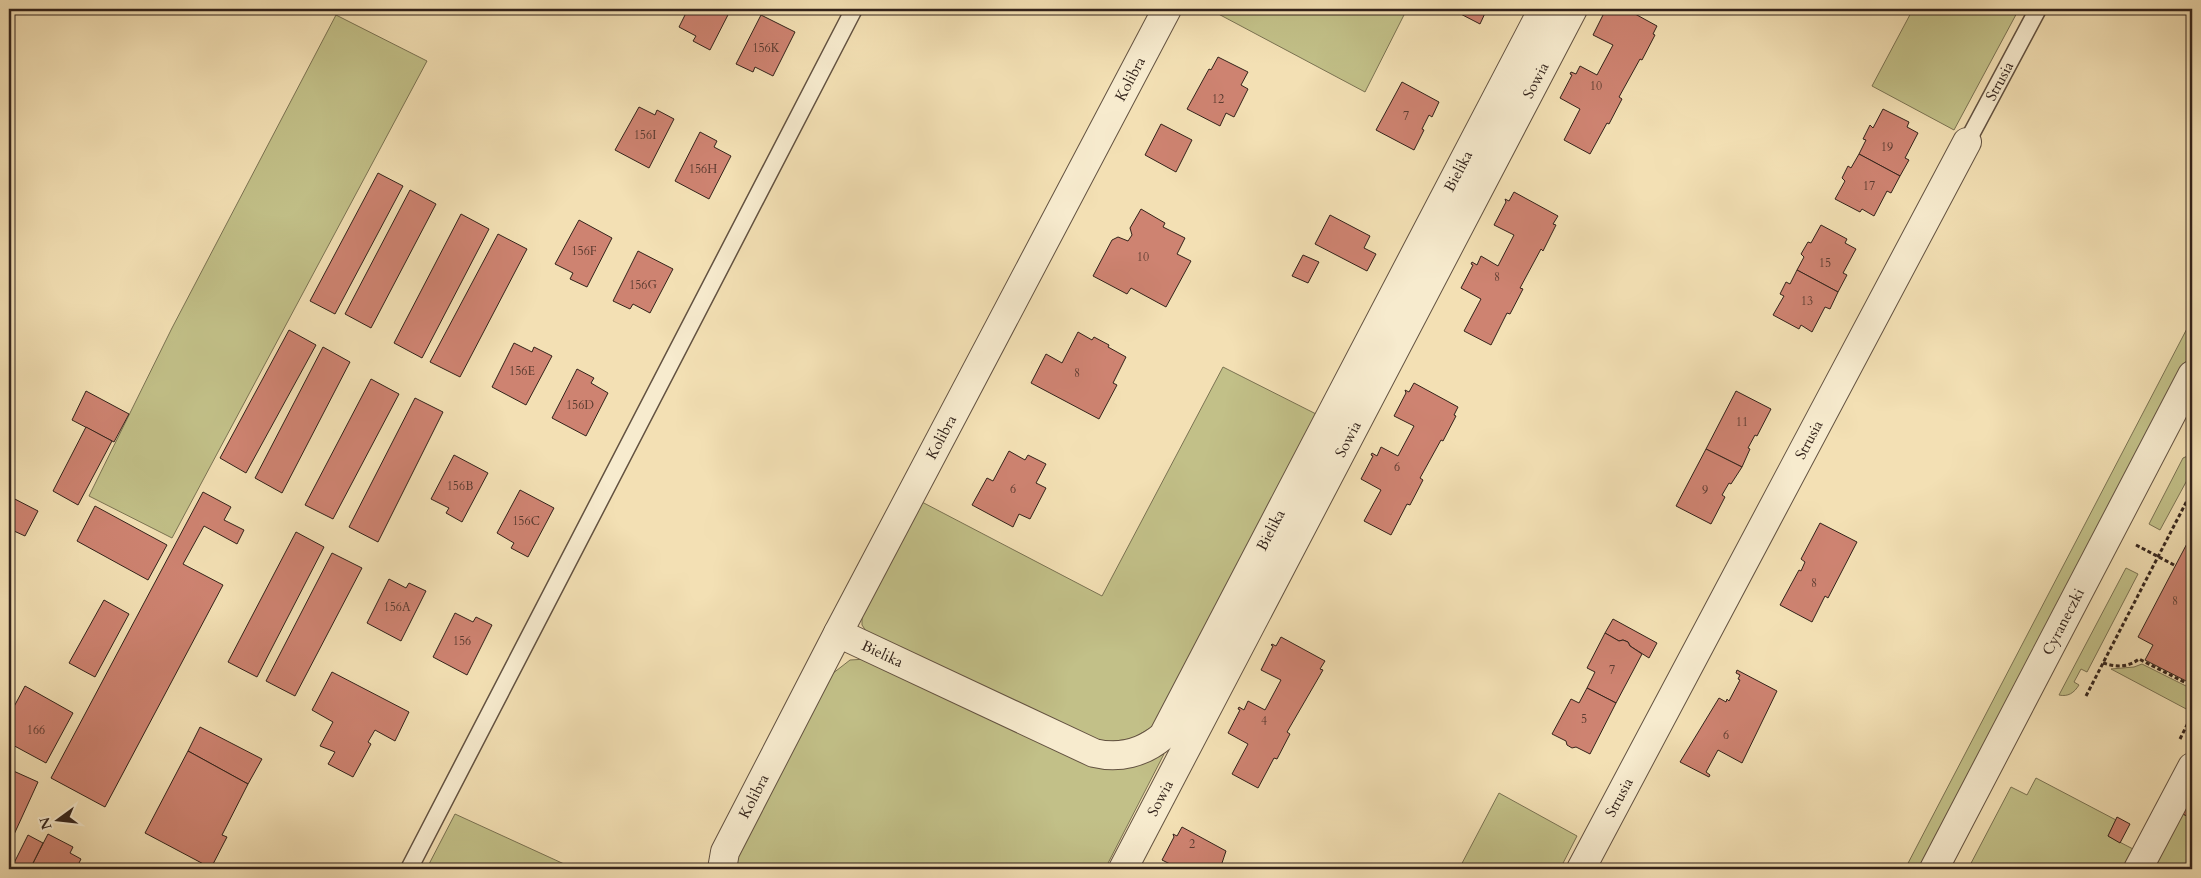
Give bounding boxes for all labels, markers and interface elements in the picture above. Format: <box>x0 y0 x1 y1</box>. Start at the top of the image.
house number: 156K <box>752 40 780 56</box>
street label: Kolibra <box>1110 53 1150 105</box>
street label: Sowia <box>1518 58 1554 102</box>
street label: Strusia <box>1981 58 2018 104</box>
house number: 10 <box>1590 78 1602 94</box>
house number: 12 <box>1212 91 1224 107</box>
house number: 7 <box>1403 108 1409 124</box>
house number: 156I <box>634 127 656 143</box>
house number: 19 <box>1881 139 1893 155</box>
street label: Bielika <box>1439 147 1478 195</box>
house number: 156H <box>689 161 717 177</box>
house number: 17 <box>1863 178 1875 194</box>
house number: 156F <box>571 243 597 259</box>
house number: 10 <box>1137 249 1149 265</box>
house number: 15 <box>1819 255 1831 271</box>
house number: 8 <box>1494 269 1500 285</box>
house number: 156G <box>629 277 657 293</box>
house number: 13 <box>1801 293 1813 309</box>
house number: 156E <box>509 363 535 379</box>
house number: 8 <box>1074 365 1080 381</box>
house number: 156D <box>566 397 594 413</box>
street label: Kolibra <box>921 411 961 463</box>
house number: 11 <box>1736 414 1748 430</box>
street label: Strusia <box>1790 416 1828 463</box>
street label: Sowia <box>1330 417 1366 461</box>
house number: 6 <box>1394 459 1400 475</box>
house number: 156B <box>447 478 473 494</box>
house number: 6 <box>1010 481 1016 497</box>
house number: 9 <box>1702 482 1708 498</box>
street label: Bielika <box>1252 506 1290 554</box>
house number: 156C <box>512 513 540 529</box>
house number: 8 <box>1811 575 1817 591</box>
street label: Cyraneczki <box>2038 585 2089 658</box>
house number: 8 <box>2172 593 2178 609</box>
house number: 156A <box>384 599 411 615</box>
house number: 156 <box>453 633 471 649</box>
street label: Bielika <box>858 635 907 672</box>
house number: 7 <box>1609 662 1615 678</box>
house number: 5 <box>1581 711 1587 727</box>
house number: 4 <box>1261 713 1267 729</box>
house number: 166 <box>27 722 45 738</box>
house number: 6 <box>1723 727 1729 743</box>
street label: Kolibra <box>734 770 774 822</box>
street label: Strusia <box>1600 774 1638 821</box>
street label: Sowia <box>1142 776 1178 820</box>
north arrow <box>32 796 82 846</box>
text: N <box>35 815 57 832</box>
house number: 2 <box>1189 836 1195 852</box>

